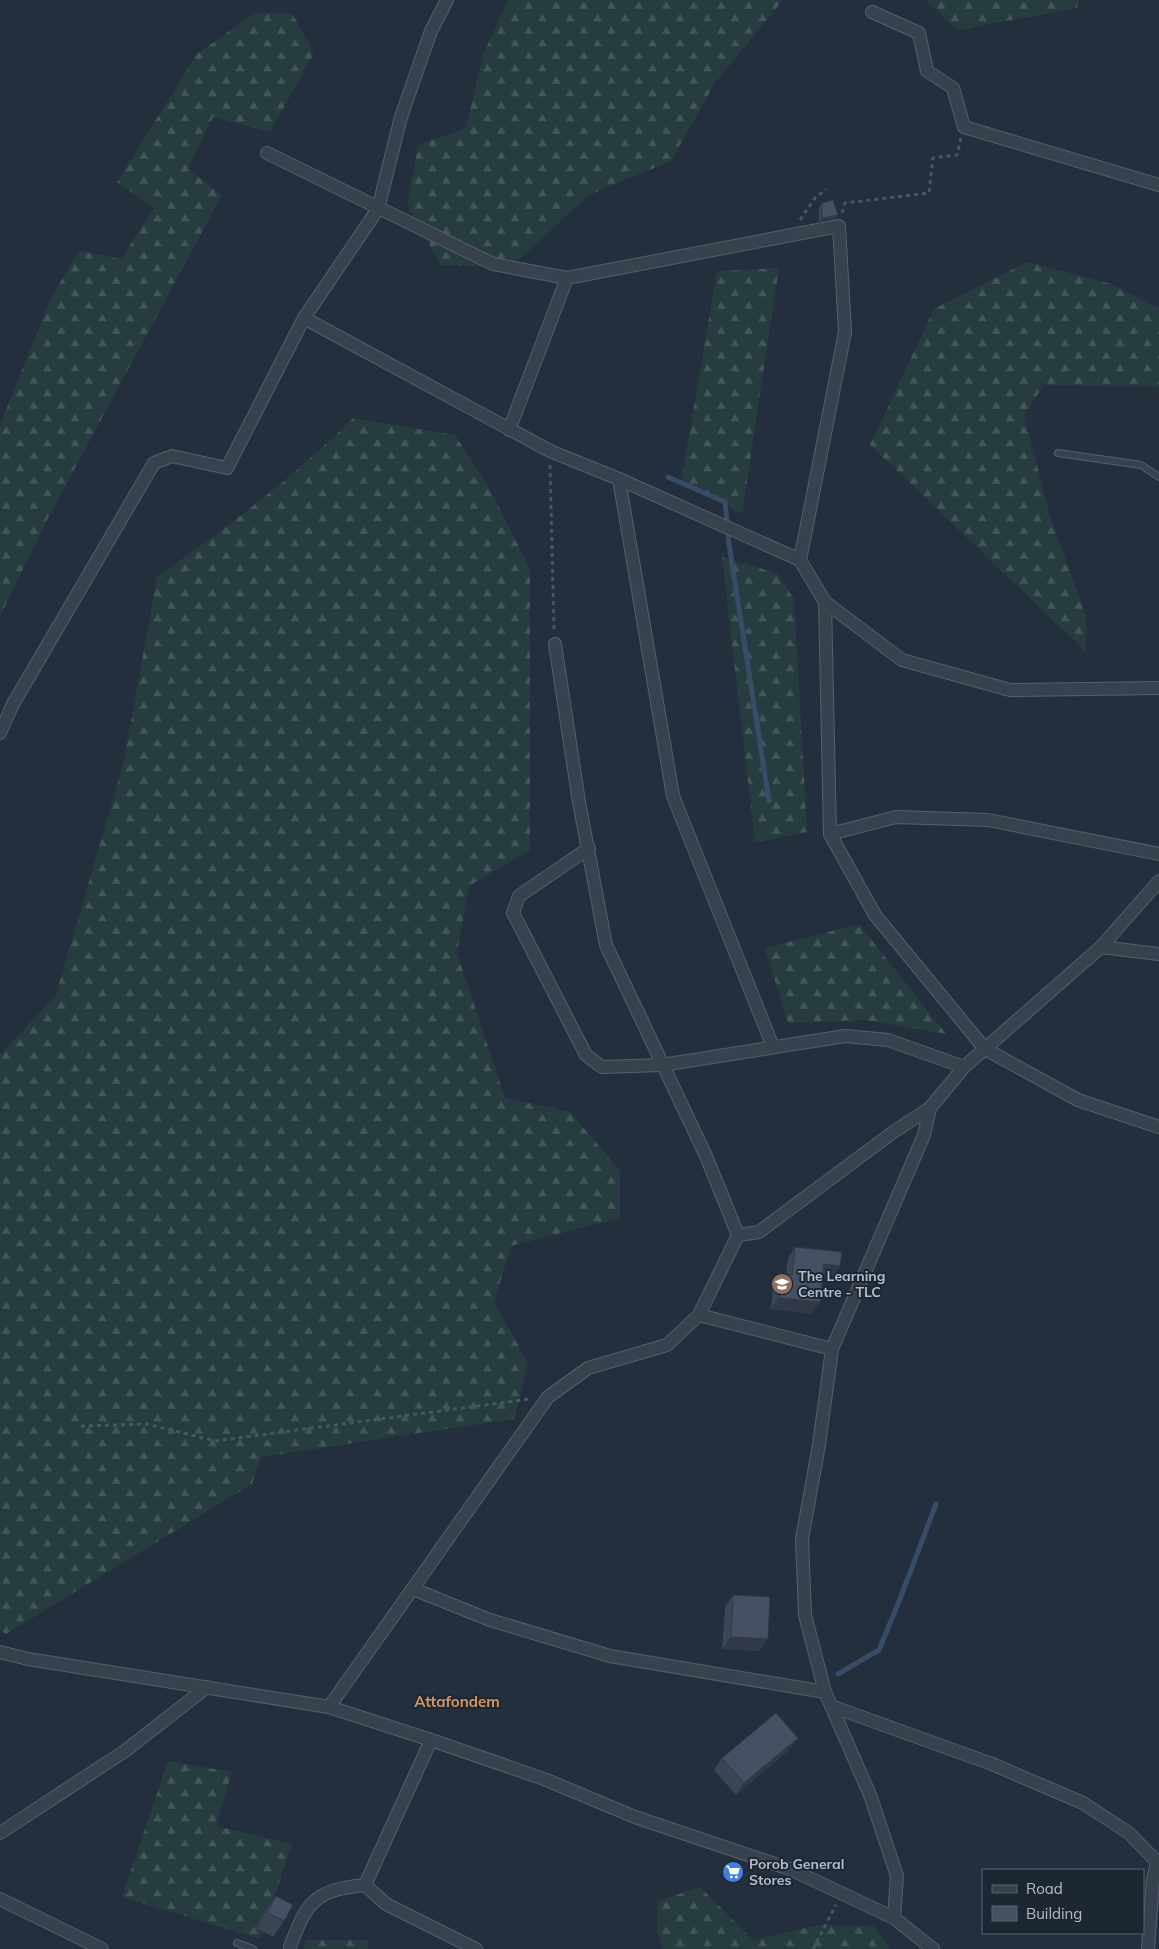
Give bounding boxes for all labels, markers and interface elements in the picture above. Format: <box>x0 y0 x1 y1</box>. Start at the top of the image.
place label: The Learning Centre - TLC <box>798 1267 886 1301</box>
school or university icon: The Learning Centre - TLC <box>770 1272 794 1296</box>
district label: Attafondem <box>414 1692 500 1711</box>
place label: Porob General Stores <box>749 1855 844 1889</box>
supermarket icon: Porob General Stores <box>721 1860 745 1884</box>
legend <box>982 1869 1144 1934</box>
text: Road <box>1026 1879 1063 1898</box>
text: Building <box>1026 1904 1082 1923</box>

